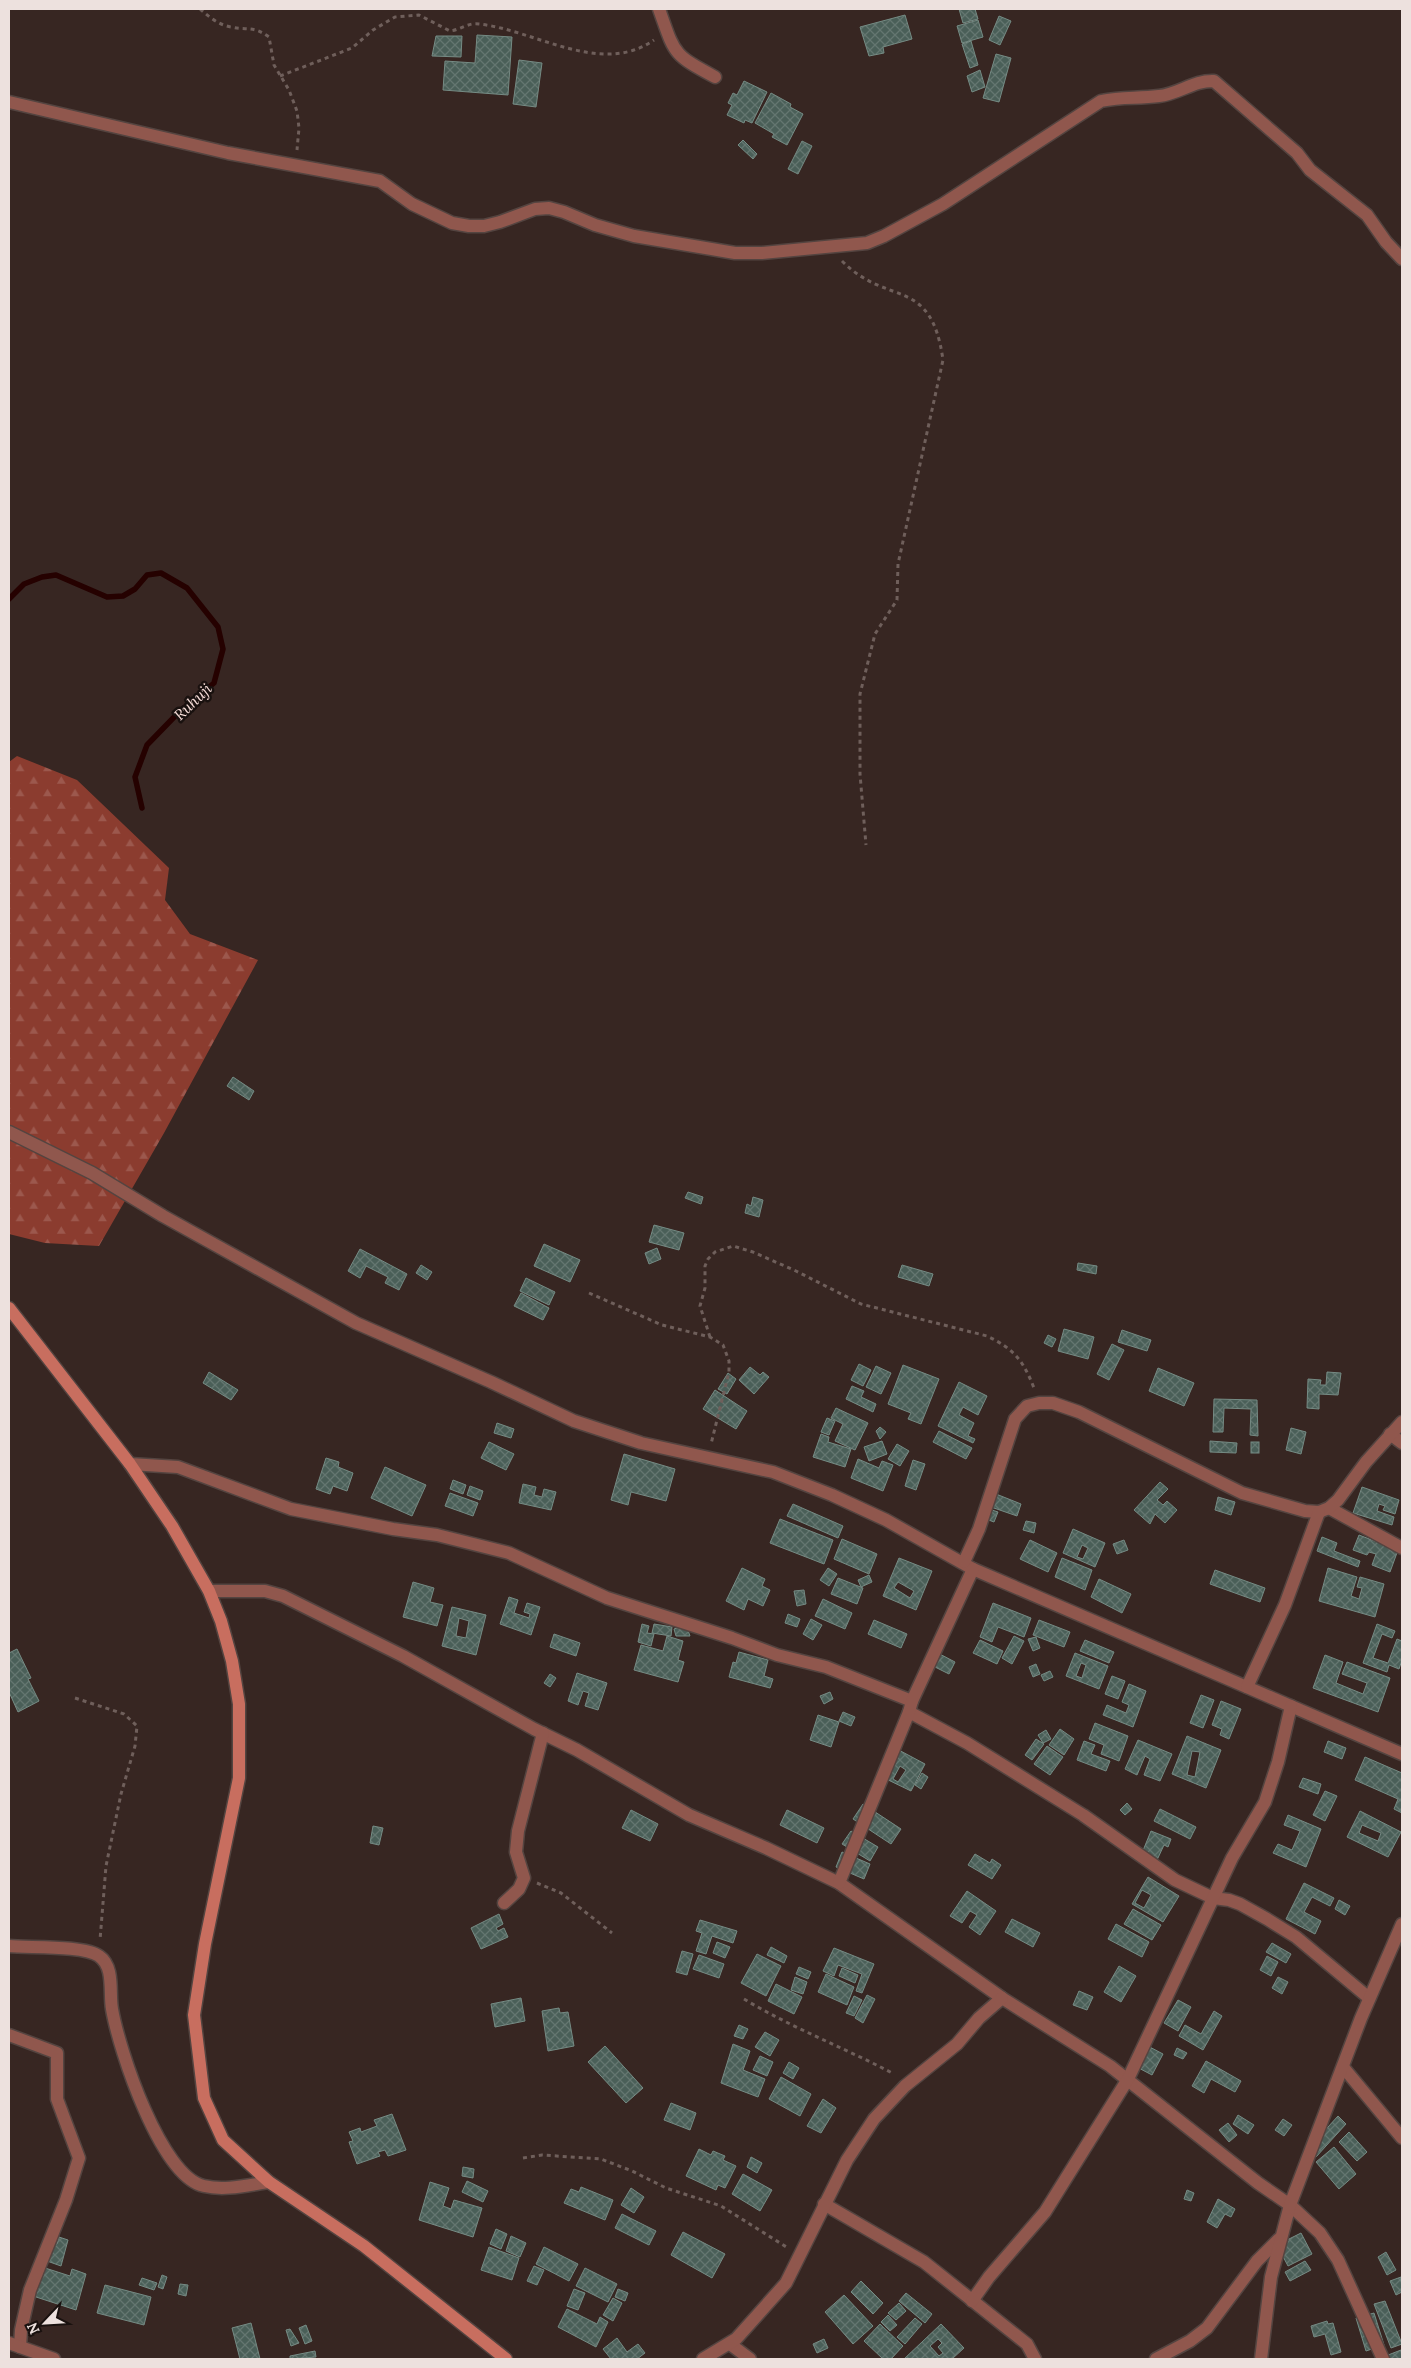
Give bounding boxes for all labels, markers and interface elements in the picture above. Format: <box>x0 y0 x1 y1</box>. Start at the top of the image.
water label: Ruhuji <box>170 679 216 724</box>
north arrow <box>20 2298 70 2348</box>
text: N <box>23 2320 44 2337</box>

